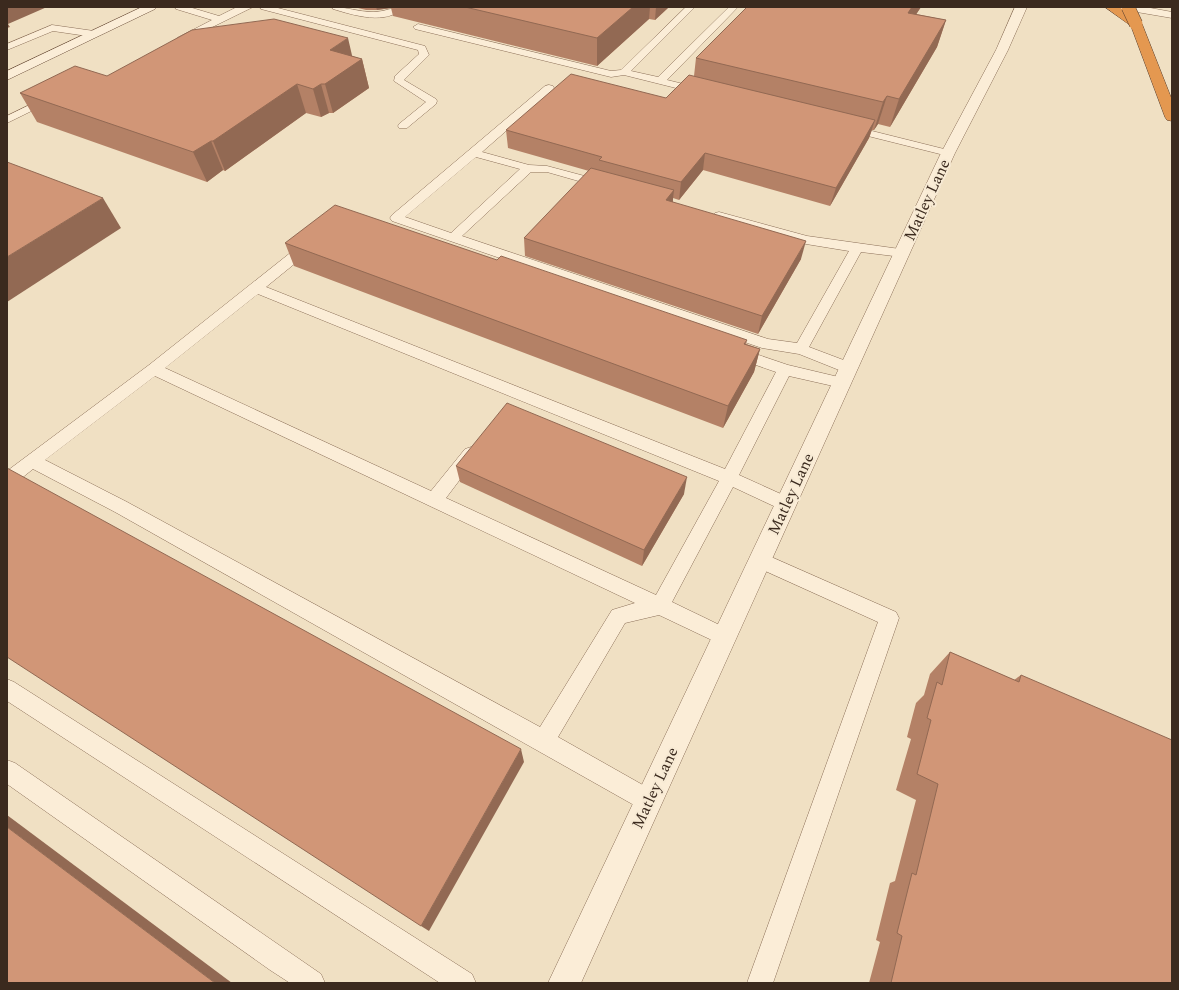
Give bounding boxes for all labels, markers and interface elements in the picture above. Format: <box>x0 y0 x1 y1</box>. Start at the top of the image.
street label: Matley Lane <box>898 155 956 245</box>
street label: Matley Lane <box>762 449 820 539</box>
street label: Matley Lane <box>626 743 684 833</box>

